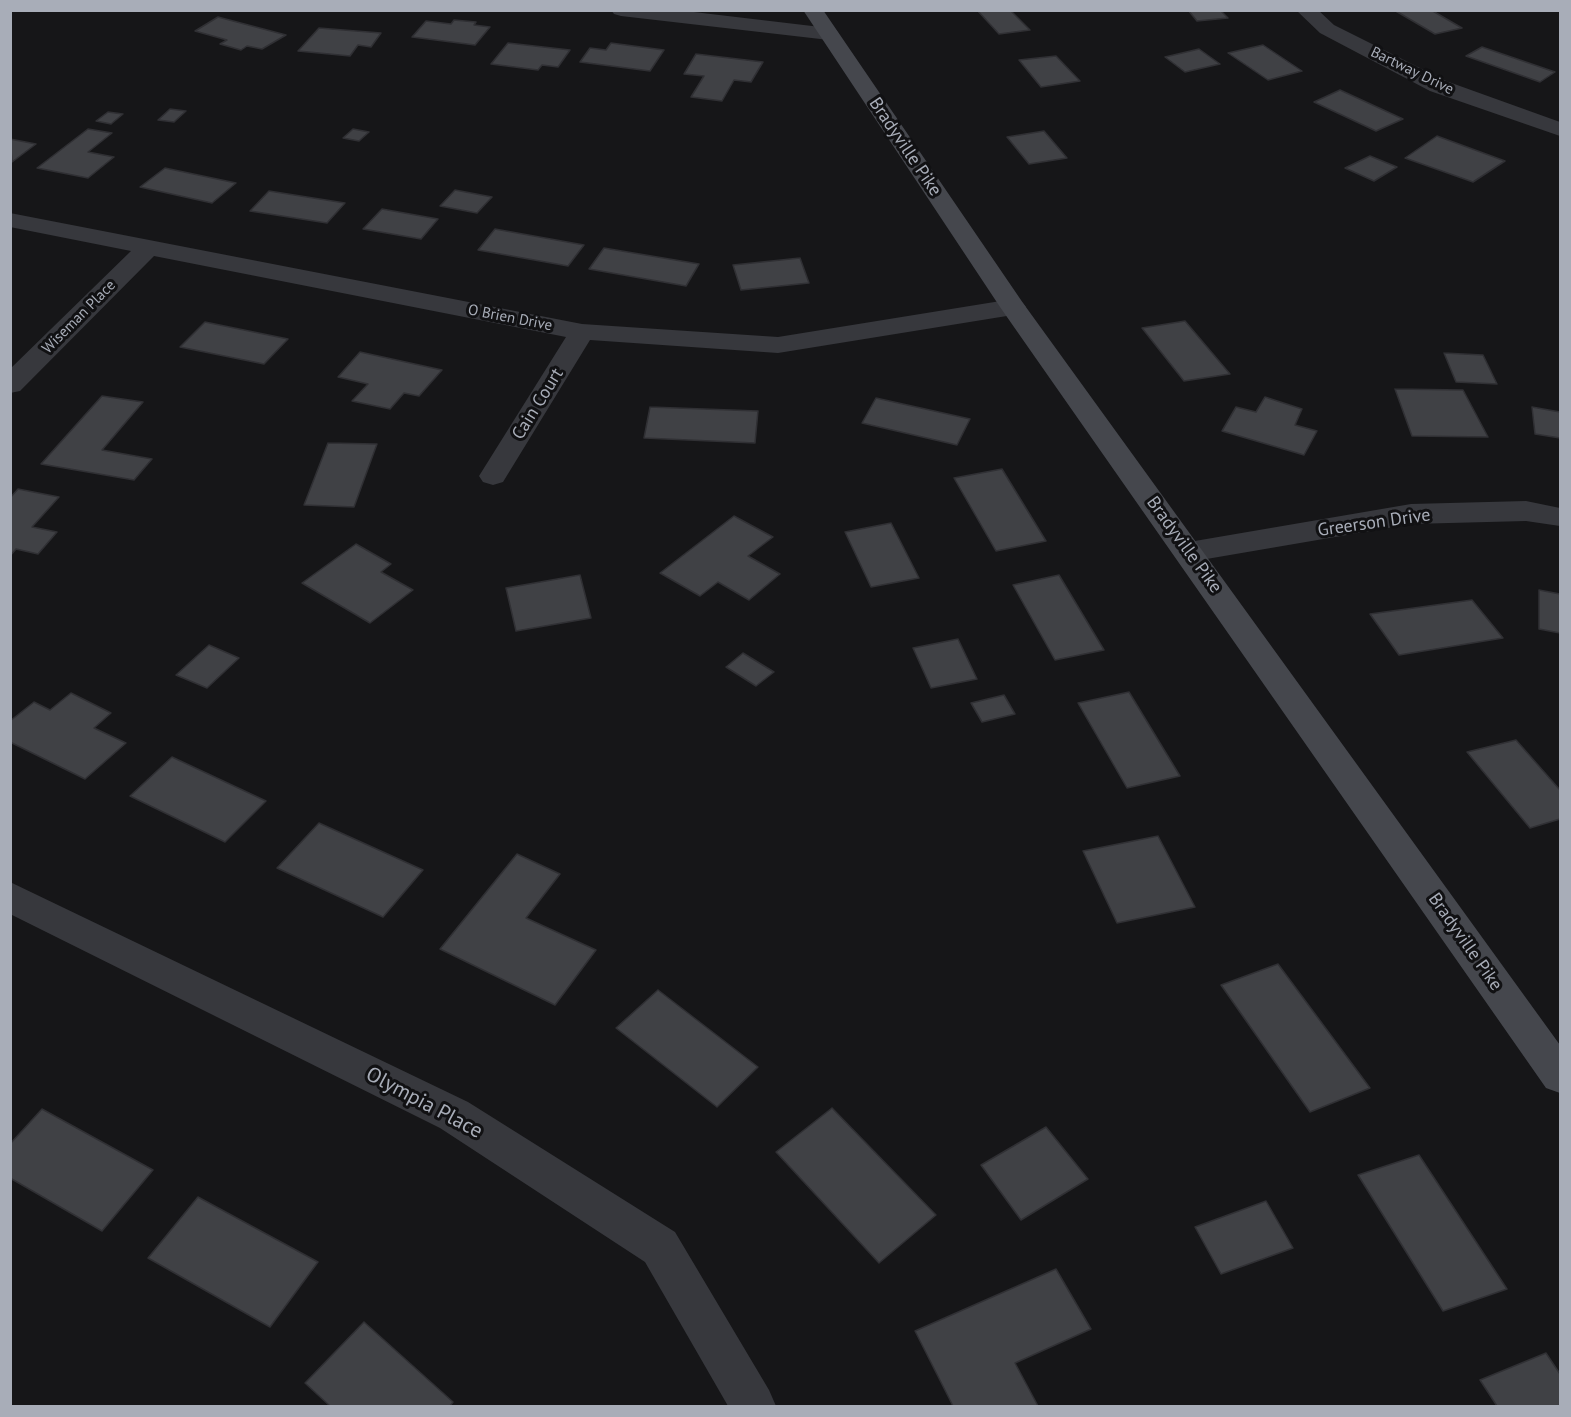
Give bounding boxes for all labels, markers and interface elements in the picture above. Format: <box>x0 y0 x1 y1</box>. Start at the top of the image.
street label: Bartway Drive <box>1368 43 1456 99</box>
street label: Bradyville Pike <box>864 94 946 200</box>
street label: Wiseman Place <box>39 277 119 357</box>
street label: O Brien Drive <box>466 301 554 335</box>
street label: Cain Court <box>508 364 568 444</box>
street label: Bradyville Pike <box>1142 492 1226 598</box>
street label: Greerson Drive <box>1316 504 1432 542</box>
street label: Bradyville Pike <box>1423 889 1507 995</box>
street label: Olympia Place <box>361 1062 487 1144</box>

